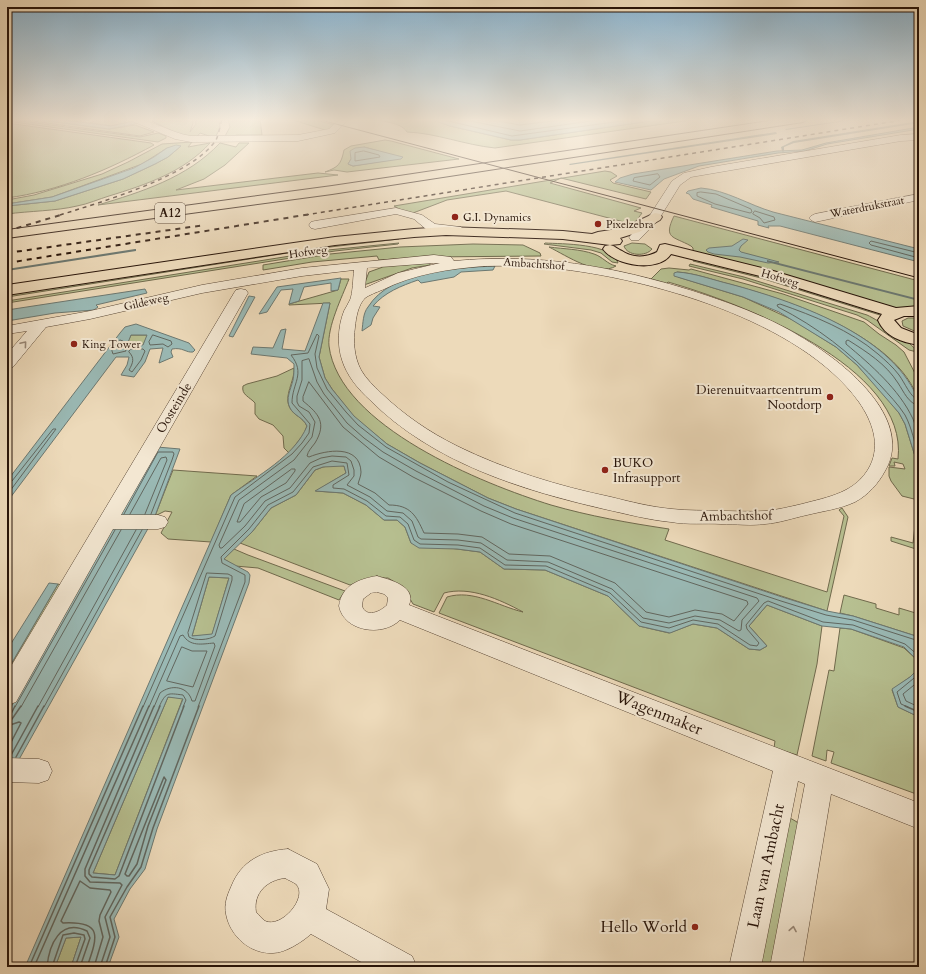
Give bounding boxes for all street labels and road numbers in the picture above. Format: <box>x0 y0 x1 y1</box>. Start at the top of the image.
street label: Waterdrukstraat <box>828 192 906 222</box>
road number: A12 <box>155 203 185 223</box>
street label: Hofweg <box>288 242 329 262</box>
street label: Ambachtshof <box>503 254 567 274</box>
street label: Hofweg <box>759 265 801 291</box>
street label: Gildeweg <box>122 289 171 314</box>
street label: Oosteinde <box>152 379 196 437</box>
street label: Ambachtshof <box>700 506 774 526</box>
street label: Wagenmaker <box>611 685 706 740</box>
street label: Laan van Ambacht <box>742 802 790 930</box>

